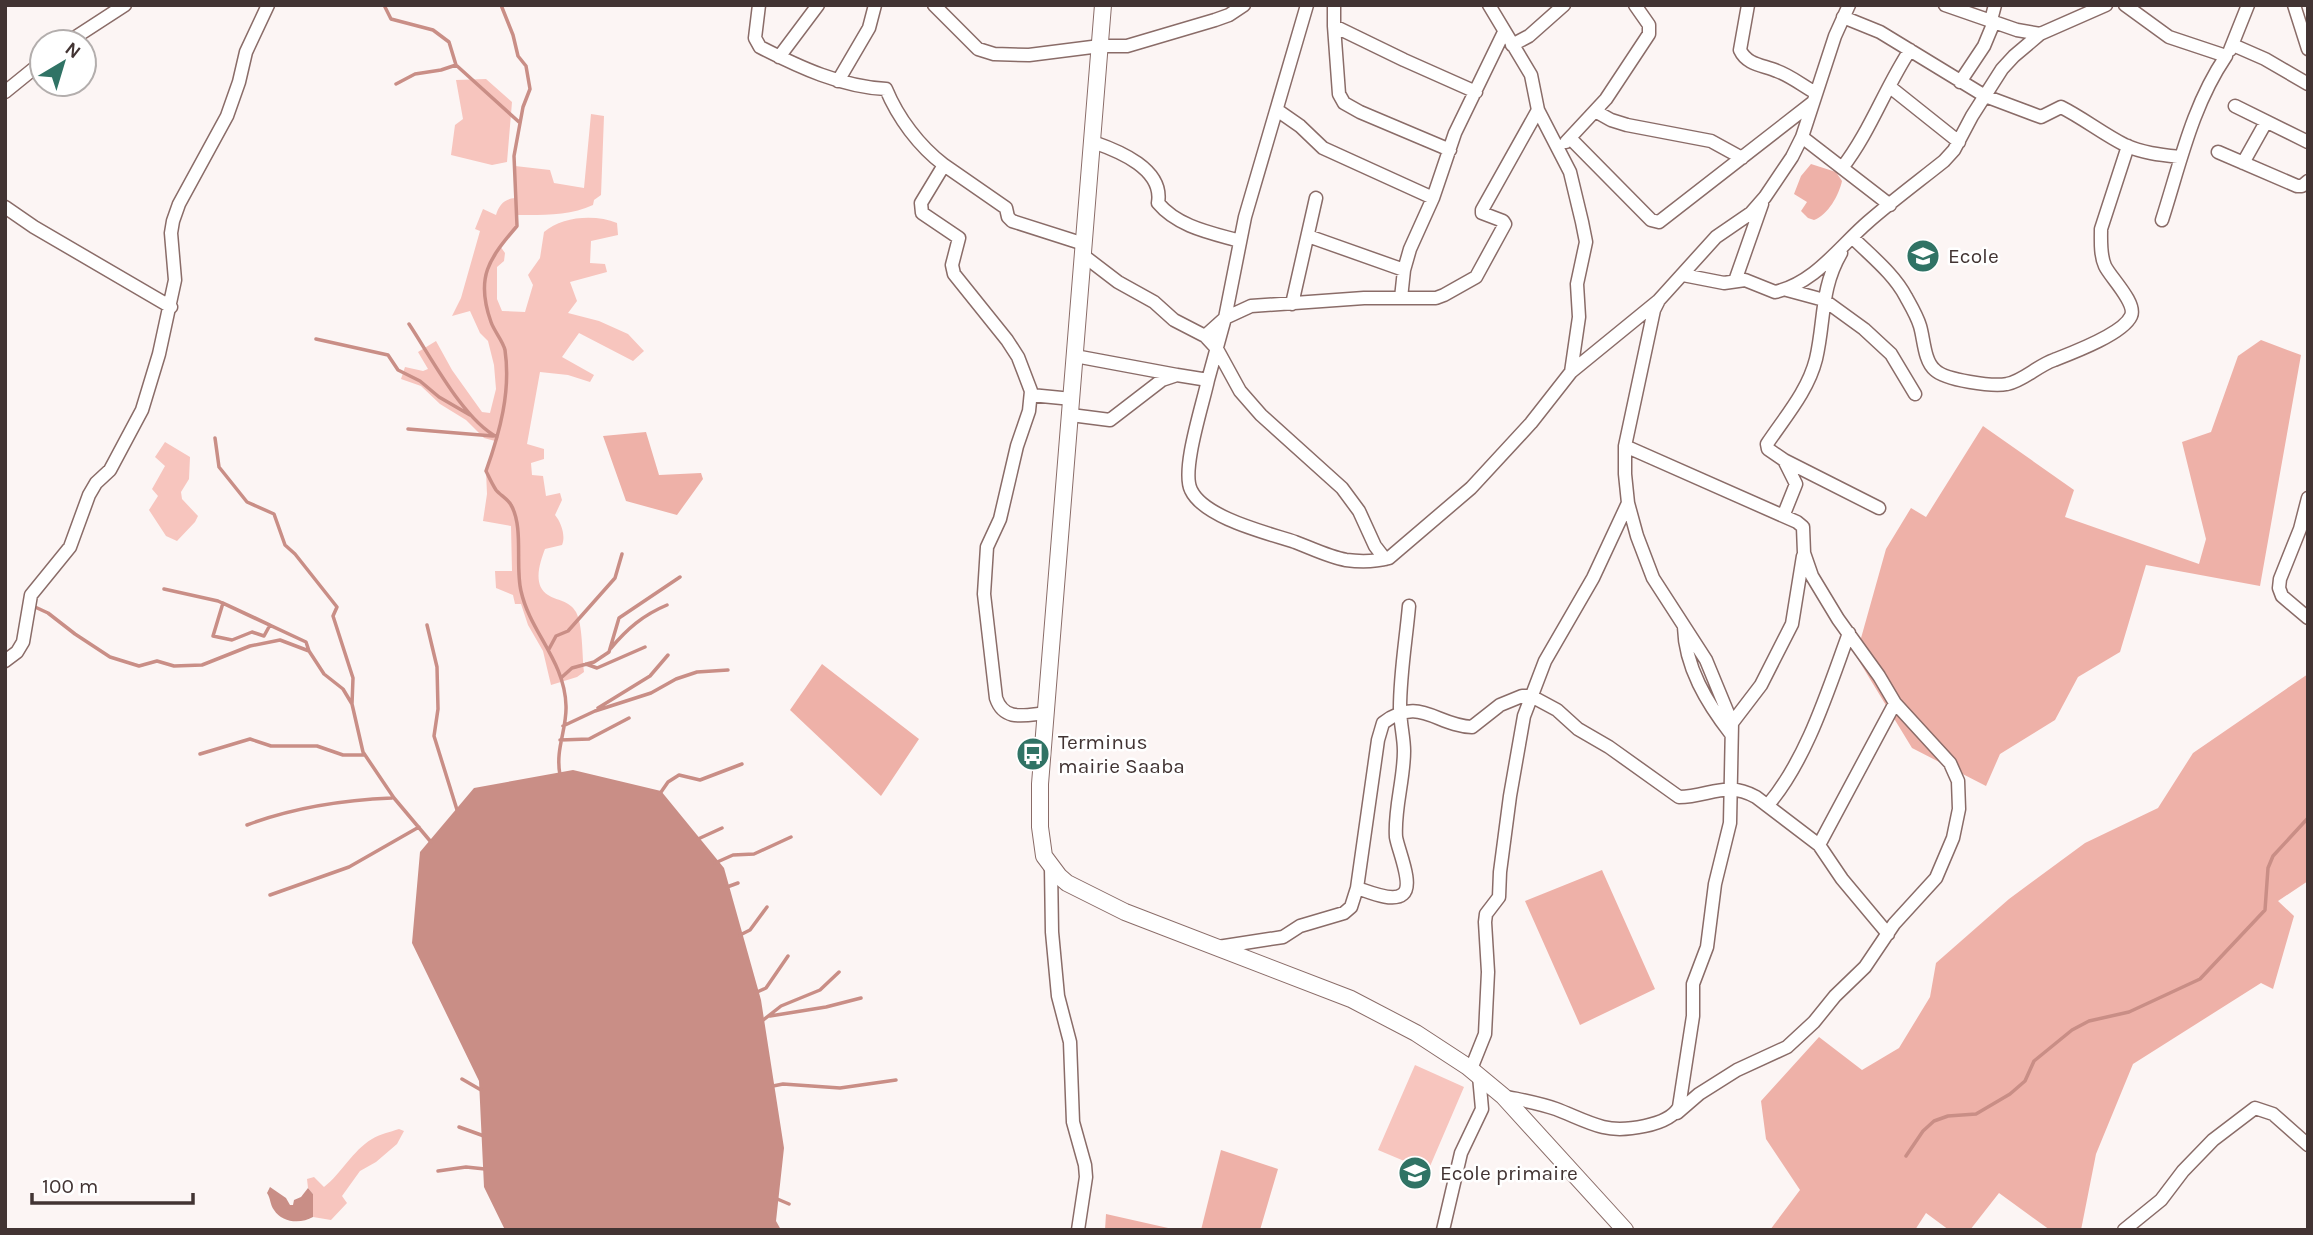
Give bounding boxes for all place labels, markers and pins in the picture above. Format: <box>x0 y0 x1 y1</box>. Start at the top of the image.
school or university icon: Ecole <box>1904 237 1942 275</box>
place label: Ecole <box>1948 244 1999 268</box>
place label: Terminus mairie Saaba <box>1058 730 1185 778</box>
bus stop icon: Terminus mairie Saaba <box>1014 735 1052 773</box>
school or university icon: Ecole primaire <box>1396 1154 1434 1192</box>
place label: Ecole primaire <box>1440 1161 1578 1185</box>

